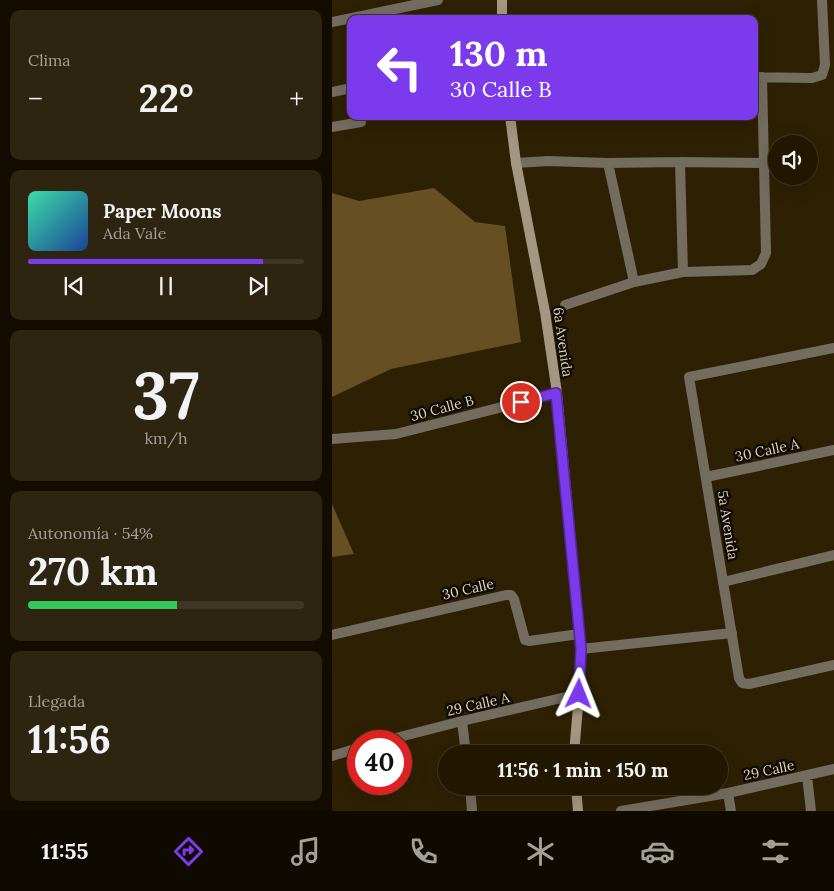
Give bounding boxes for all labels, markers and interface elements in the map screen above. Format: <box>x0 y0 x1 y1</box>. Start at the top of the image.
text: 130 m <box>450 31 547 76</box>
icon: left <box>367 35 432 100</box>
text: Clima <box>28 50 71 70</box>
text: 22° <box>138 74 194 122</box>
text: 30 Calle B <box>450 75 552 103</box>
text: − <box>28 81 43 117</box>
text: + <box>289 81 304 117</box>
map controls <box>768 135 818 185</box>
button: sound <box>768 135 818 185</box>
text: Paper Moons <box>103 199 222 223</box>
text: Ada Vale <box>103 223 166 243</box>
icon: previous <box>60 272 88 300</box>
icon: pause <box>152 272 180 300</box>
icon: next <box>244 272 272 300</box>
street label: 6a Avenida <box>549 306 577 378</box>
text: 37 <box>133 354 199 437</box>
pin <box>500 381 542 423</box>
icon: arrive <box>507 388 535 416</box>
street label: 30 Calle B <box>408 391 476 425</box>
text: km/h <box>144 428 188 448</box>
street label: 30 Calle A <box>733 434 801 466</box>
street label: 5a Avenida <box>714 489 742 561</box>
text: Autonomía · 54% <box>28 523 153 543</box>
text: 270 km <box>28 547 158 595</box>
street label: 30 Calle <box>440 574 496 604</box>
position arrow <box>552 667 604 719</box>
street label: 29 Calle A <box>445 688 511 720</box>
text: Llegada <box>28 691 85 711</box>
text: 11:56 <box>28 715 111 763</box>
speed limit sign: 40 <box>347 730 412 795</box>
street label: 29 Calle <box>742 756 796 784</box>
text: 11:56 · 1 min · 150 m <box>497 758 669 782</box>
icon: directions <box>171 834 206 869</box>
icon: music <box>288 834 323 869</box>
icon: phone <box>406 834 441 869</box>
icon: climate <box>523 834 558 869</box>
icon: car <box>640 834 675 869</box>
icon: filters <box>758 834 793 869</box>
text: 11:55 <box>41 837 88 865</box>

